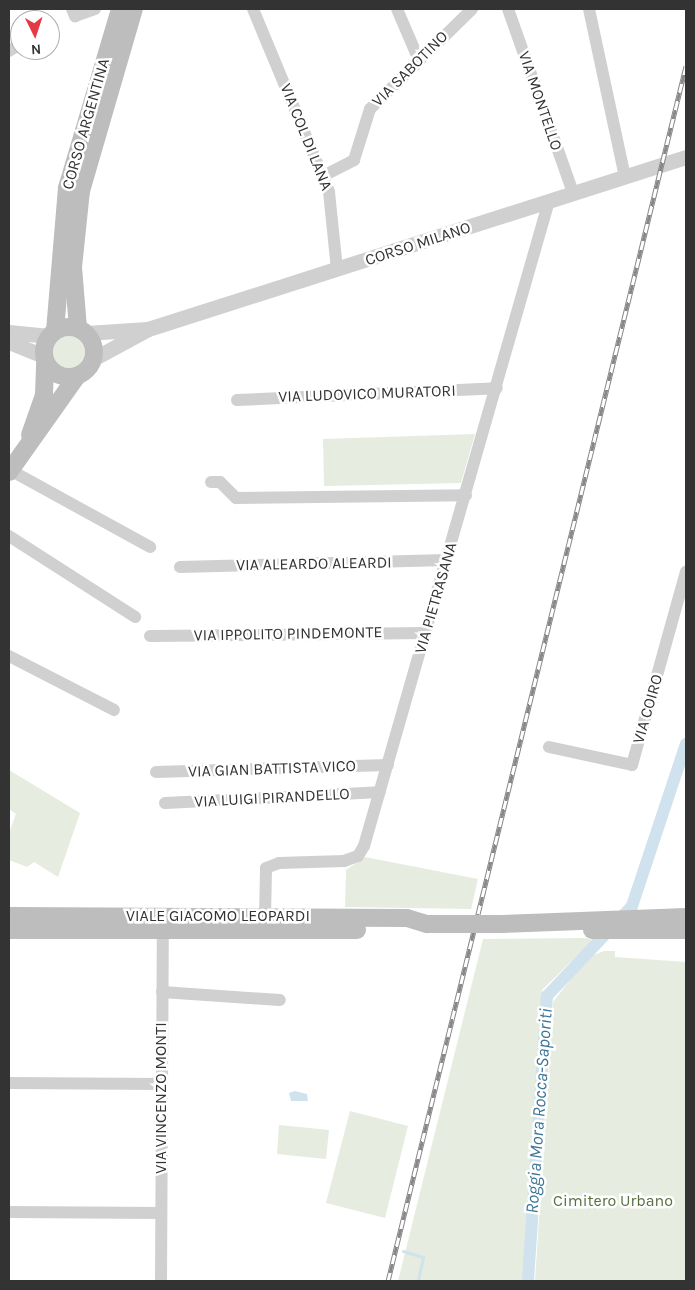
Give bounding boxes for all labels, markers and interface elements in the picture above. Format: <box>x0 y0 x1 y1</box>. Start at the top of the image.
north arrow <box>10 10 60 60</box>
street label: VIA SABOTINO <box>368 27 452 111</box>
text: N <box>30 41 42 58</box>
street label: VIA MONTELLO <box>514 49 566 153</box>
street label: CORSO ARGENTINA <box>58 56 114 192</box>
street label: VIA COL DI LANA <box>276 81 336 193</box>
street label: CORSO MILANO <box>363 218 473 270</box>
street label: VIA LUDOVICO MURATORI <box>278 381 456 407</box>
street label: VIA PIETRASANA <box>411 540 461 656</box>
street label: VIA ALEARDO ALEARDI <box>236 553 392 575</box>
street label: VIA IPPOLITO PINDEMONTE <box>193 623 383 645</box>
street label: VIA COIRO <box>629 672 667 746</box>
street label: VIA GIAN BATTISTA VICO <box>188 756 356 782</box>
street label: VIA LUIGI PIRANDELLO <box>194 784 350 812</box>
street label: VIALE GIACOMO LEOPARDI <box>126 906 310 926</box>
water label: Roggia Mora Rocca-Saporiti <box>521 1008 557 1214</box>
street label: VIA VINCENZO MONTI <box>151 1022 171 1174</box>
park label: Cimitero Urbano <box>553 1191 673 1211</box>

